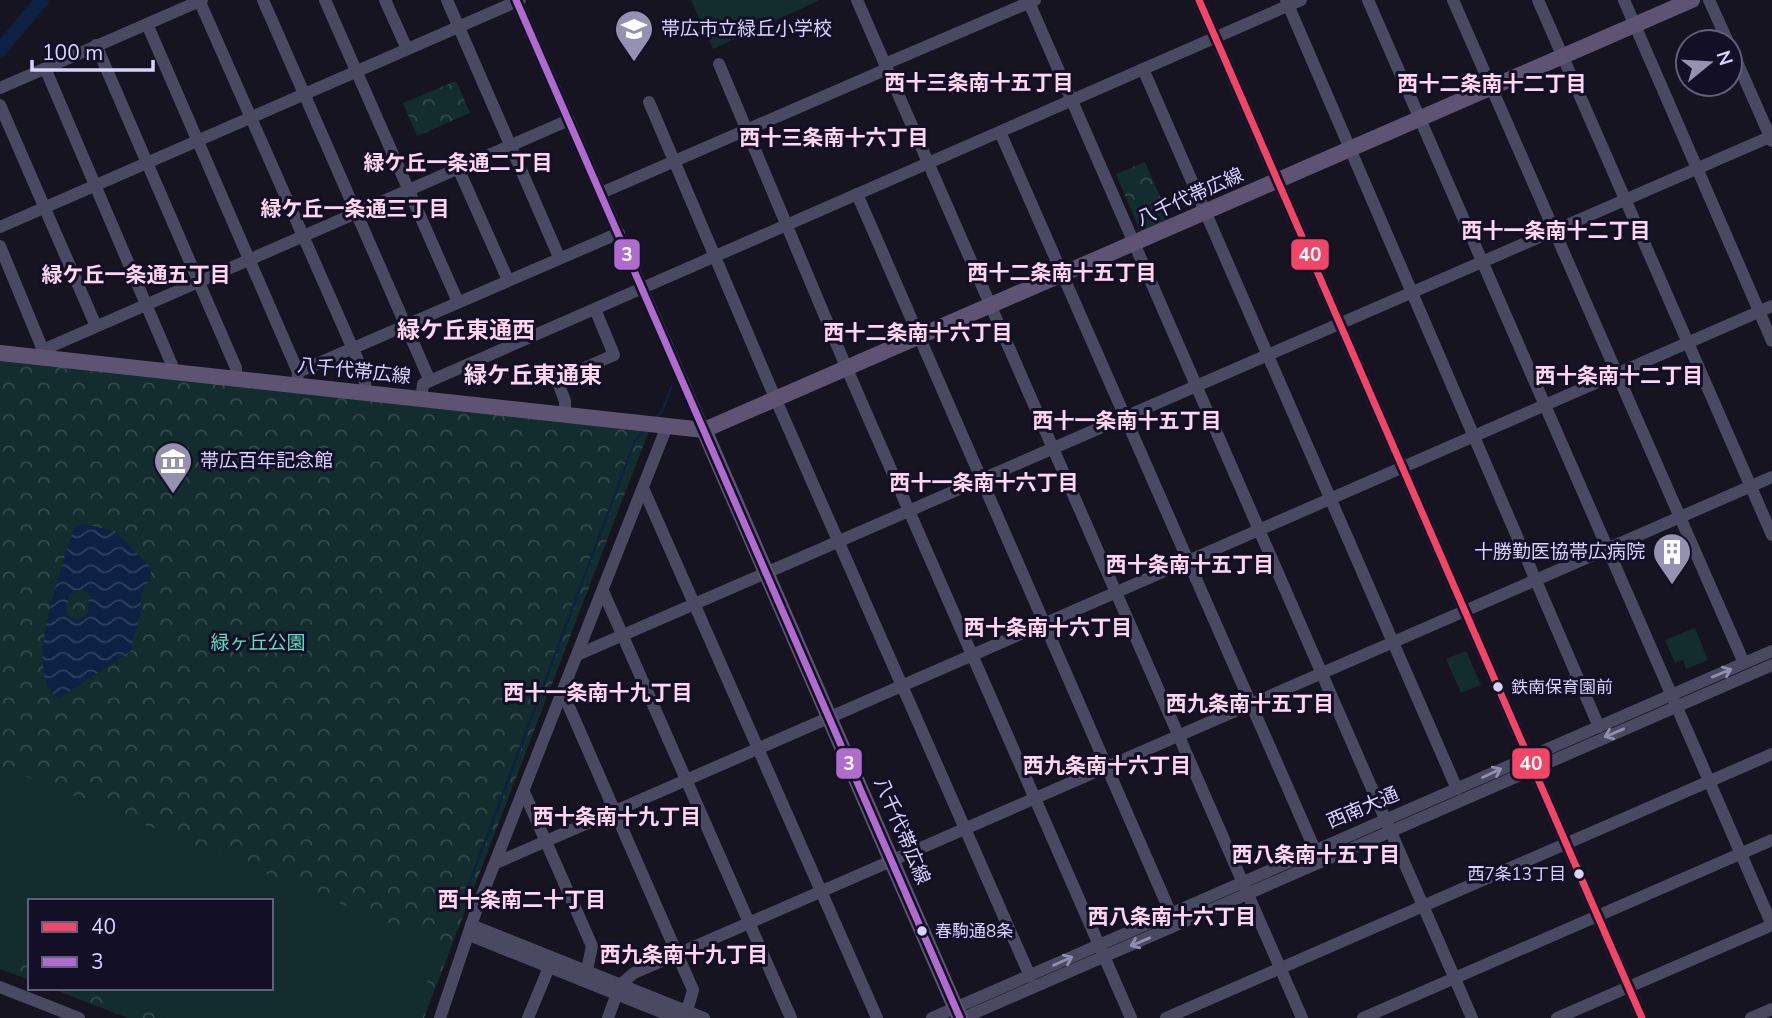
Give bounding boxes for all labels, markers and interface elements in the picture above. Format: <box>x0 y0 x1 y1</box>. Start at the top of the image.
school or university icon: 帯広市立緑丘小学校 <box>613 8 655 63</box>
place label: 帯広市立緑丘小学校 <box>661 16 832 42</box>
scale bar <box>32 28 152 72</box>
north arrow <box>1674 28 1744 98</box>
text: 100 m <box>42 39 103 67</box>
text: N <box>1710 47 1739 69</box>
district label: 西十三条南十五丁目 <box>885 69 1074 97</box>
district label: 西十二条南十二丁目 <box>1398 70 1587 98</box>
district label: 西十三条南十六丁目 <box>740 124 929 152</box>
district label: 緑ケ丘一条通二丁目 <box>364 149 553 177</box>
street label: 八千代帯広線 <box>1133 162 1247 232</box>
district label: 緑ケ丘一条通三丁目 <box>261 195 450 223</box>
district label: 西十一条南十二丁目 <box>1462 217 1651 245</box>
line badge: 3 <box>613 238 641 271</box>
line badge: 40 <box>1290 238 1330 271</box>
text: 3 <box>621 242 633 268</box>
text: 40 <box>1299 242 1321 268</box>
district label: 西十二条南十五丁目 <box>968 259 1157 287</box>
district label: 緑ケ丘一条通五丁目 <box>42 261 231 289</box>
district label: 緑ケ丘東通西 <box>397 315 535 346</box>
district label: 西十二条南十六丁目 <box>824 319 1013 347</box>
street label: 八千代帯広線 <box>296 352 412 390</box>
district label: 緑ケ丘東通東 <box>464 360 602 391</box>
district label: 西十条南十二丁目 <box>1535 362 1703 390</box>
district label: 西十一条南十五丁目 <box>1033 407 1222 435</box>
museum icon: 帯広百年記念館 <box>152 440 194 495</box>
place label: 帯広百年記念館 <box>200 448 333 474</box>
district label: 西十一条南十六丁目 <box>890 469 1079 497</box>
building icon: 十勝勤医協帯広病院 <box>1651 531 1693 586</box>
place label: 十勝勤医協帯広病院 <box>1474 539 1645 565</box>
district label: 西十条南十五丁目 <box>1106 551 1274 579</box>
district label: 西十条南十六丁目 <box>964 614 1132 642</box>
park label: 緑ヶ丘公園 <box>210 630 306 656</box>
one-way arrow <box>1711 666 1732 679</box>
place label: 鉄南保育園前 <box>1511 676 1613 699</box>
district label: 西十一条南十九丁目 <box>504 679 693 707</box>
marker: 鉄南保育園前 <box>1491 680 1505 694</box>
district label: 西九条南十五丁目 <box>1166 690 1334 718</box>
one-way arrow <box>1604 727 1626 740</box>
line badge: 3 <box>835 747 863 780</box>
line badge: 40 <box>1511 747 1551 780</box>
text: 3 <box>843 751 855 777</box>
text: 40 <box>1520 751 1542 777</box>
district label: 西九条南十六丁目 <box>1023 752 1191 780</box>
one-way arrow <box>1481 766 1502 779</box>
street label: 八千代帯広線 <box>868 773 936 889</box>
street label: 西南大通 <box>1323 781 1403 835</box>
district label: 西十条南十九丁目 <box>533 803 701 831</box>
district label: 西八条南十五丁目 <box>1232 841 1400 869</box>
place label: 西7条13丁目 <box>1467 863 1566 886</box>
marker: 西7条13丁目 <box>1572 867 1586 881</box>
district label: 西十条南二十丁目 <box>438 886 606 914</box>
legend <box>28 899 273 990</box>
district label: 西八条南十六丁目 <box>1088 903 1256 931</box>
text: 40 <box>91 913 116 941</box>
place label: 春駒通8条 <box>935 920 1013 943</box>
marker: 春駒通8条 <box>915 924 929 938</box>
one-way arrow <box>1130 936 1152 949</box>
district label: 西九条南十九丁目 <box>600 941 768 969</box>
text: 3 <box>91 948 104 976</box>
one-way arrow <box>1052 954 1073 967</box>

